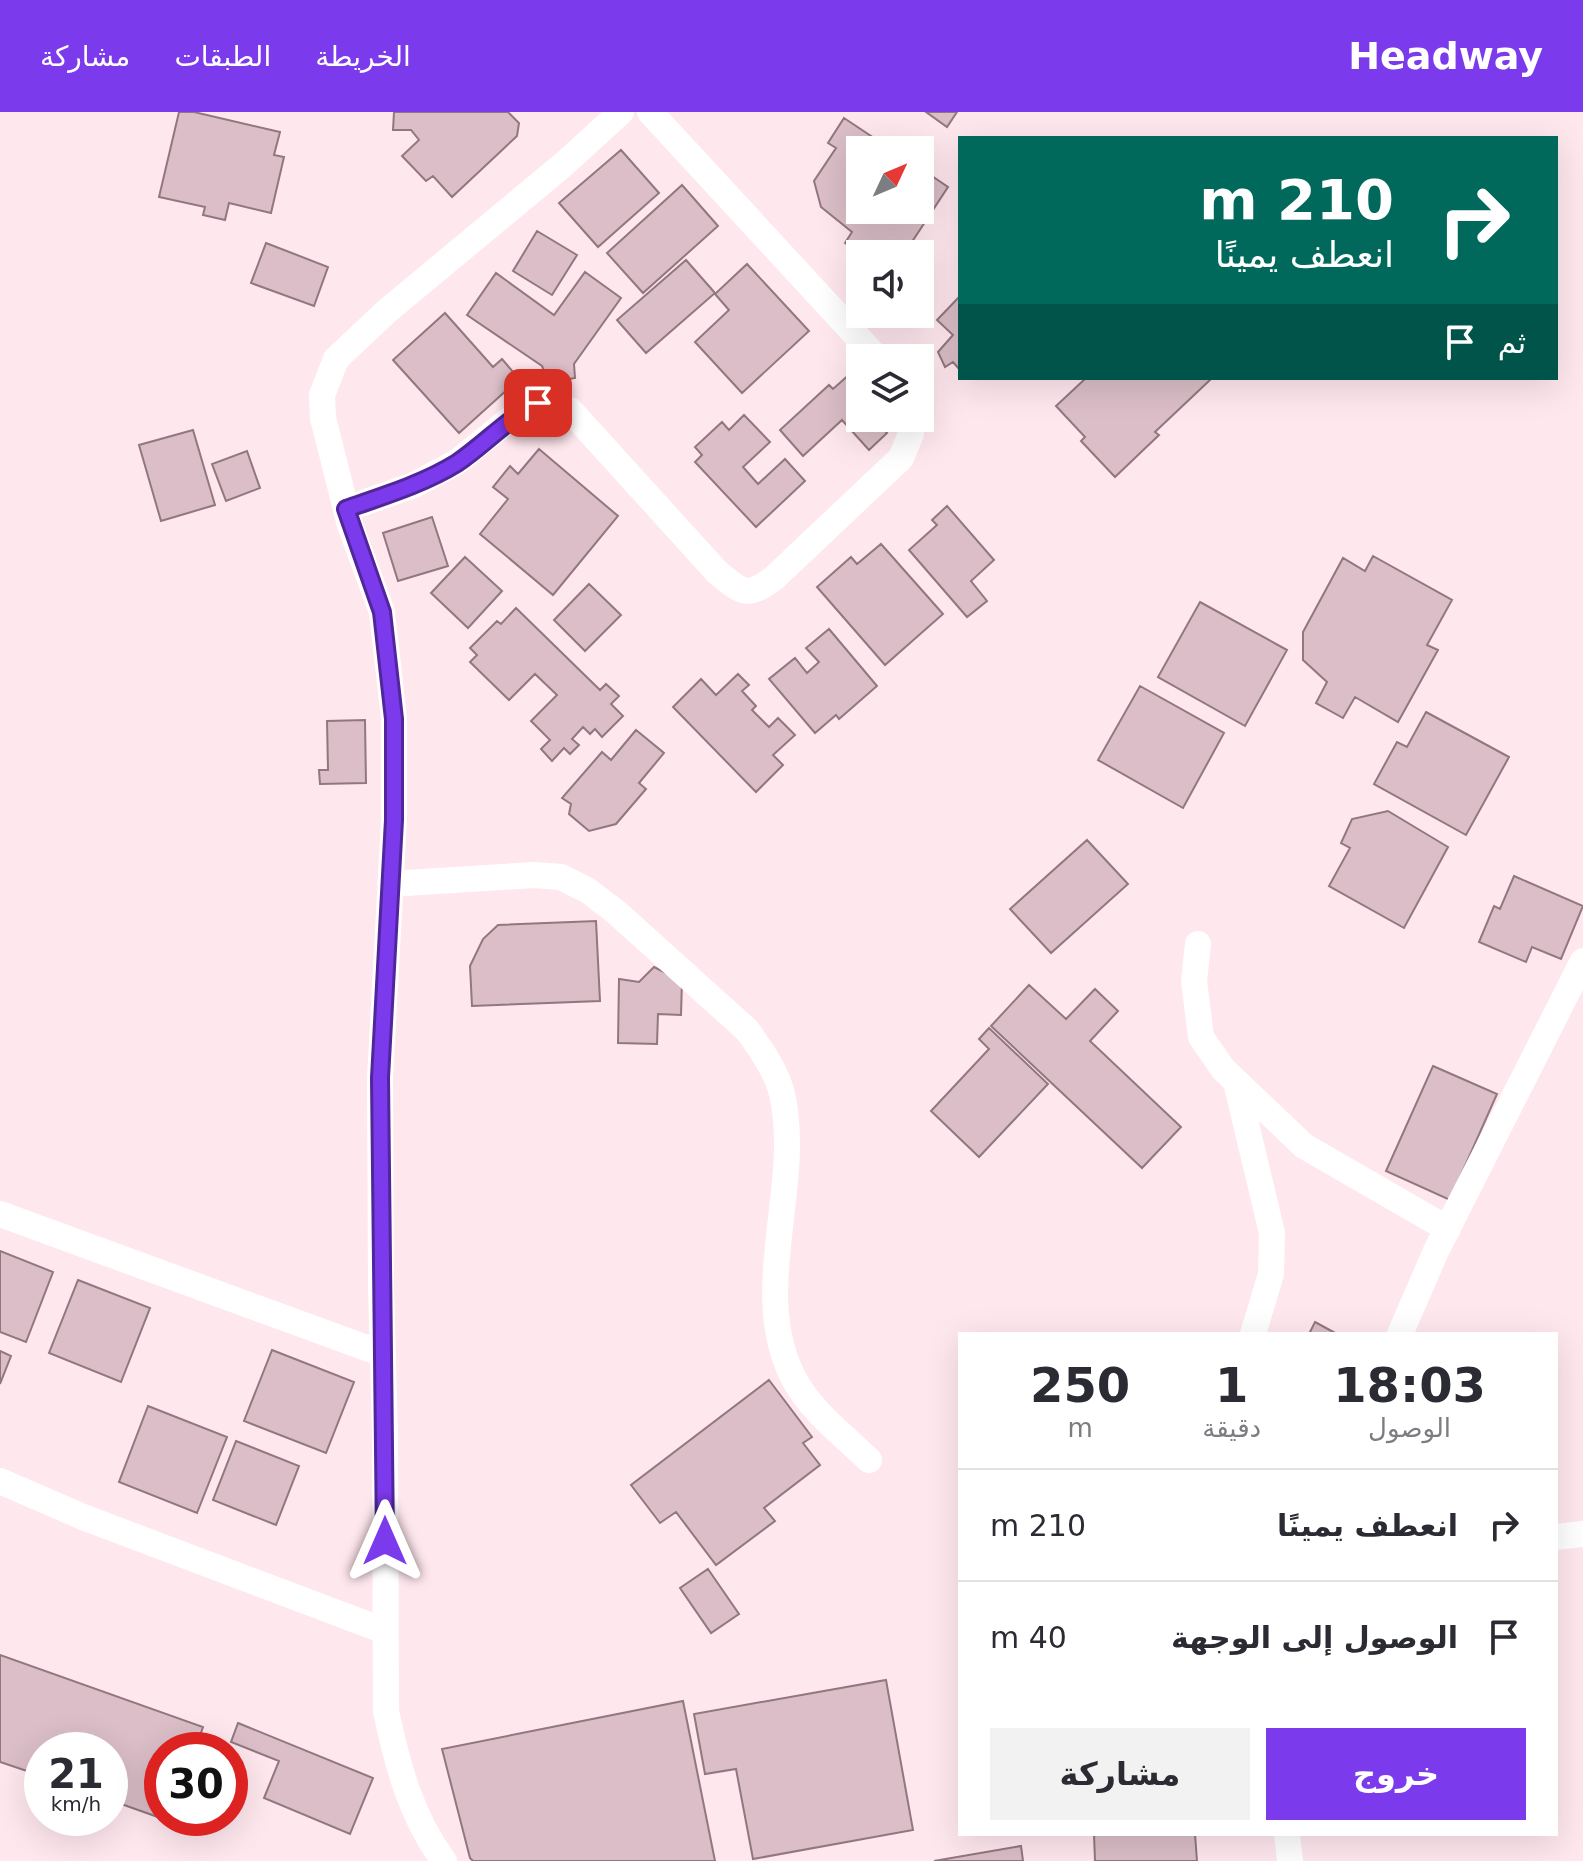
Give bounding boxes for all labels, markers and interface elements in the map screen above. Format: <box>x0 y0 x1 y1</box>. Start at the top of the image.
text: Headway <box>1348 34 1543 78</box>
text: مشاركة <box>40 40 130 73</box>
text: الطبقات <box>174 40 271 73</box>
text: الخريطة <box>315 40 411 73</box>
north arrow <box>846 136 934 224</box>
map controls <box>846 136 934 432</box>
text: 210 m <box>1199 167 1394 232</box>
icon: right <box>1422 168 1526 272</box>
text: انعطف يمينًا <box>1215 234 1394 275</box>
button: sound <box>846 240 934 328</box>
icon: arrive <box>1438 320 1482 364</box>
text: ثم <box>1498 325 1526 360</box>
button: layers <box>846 344 934 432</box>
pin <box>504 369 572 437</box>
icon: arrive <box>516 381 560 425</box>
text: 250 <box>1030 1357 1130 1413</box>
text: 1 <box>1215 1357 1248 1413</box>
text: 18:03 <box>1333 1357 1486 1413</box>
text: m <box>1067 1413 1093 1443</box>
text: دقيقة <box>1202 1413 1261 1443</box>
text: الوصول <box>1368 1413 1451 1443</box>
position arrow <box>343 1499 427 1583</box>
icon: right <box>1482 1503 1526 1547</box>
text: 210 m <box>990 1508 1086 1543</box>
text: انعطف يمينًا <box>1277 1508 1458 1543</box>
icon: arrive <box>1482 1615 1526 1659</box>
text: 40 m <box>990 1620 1067 1655</box>
text: الوصول إلى الوجهة <box>1171 1620 1458 1655</box>
button: مشاركة <box>990 1728 1250 1820</box>
button: خروج <box>1266 1728 1526 1820</box>
speed limit sign: 30 <box>144 1732 248 1836</box>
text: 21 <box>48 1751 104 1797</box>
text: km/h <box>51 1792 101 1816</box>

